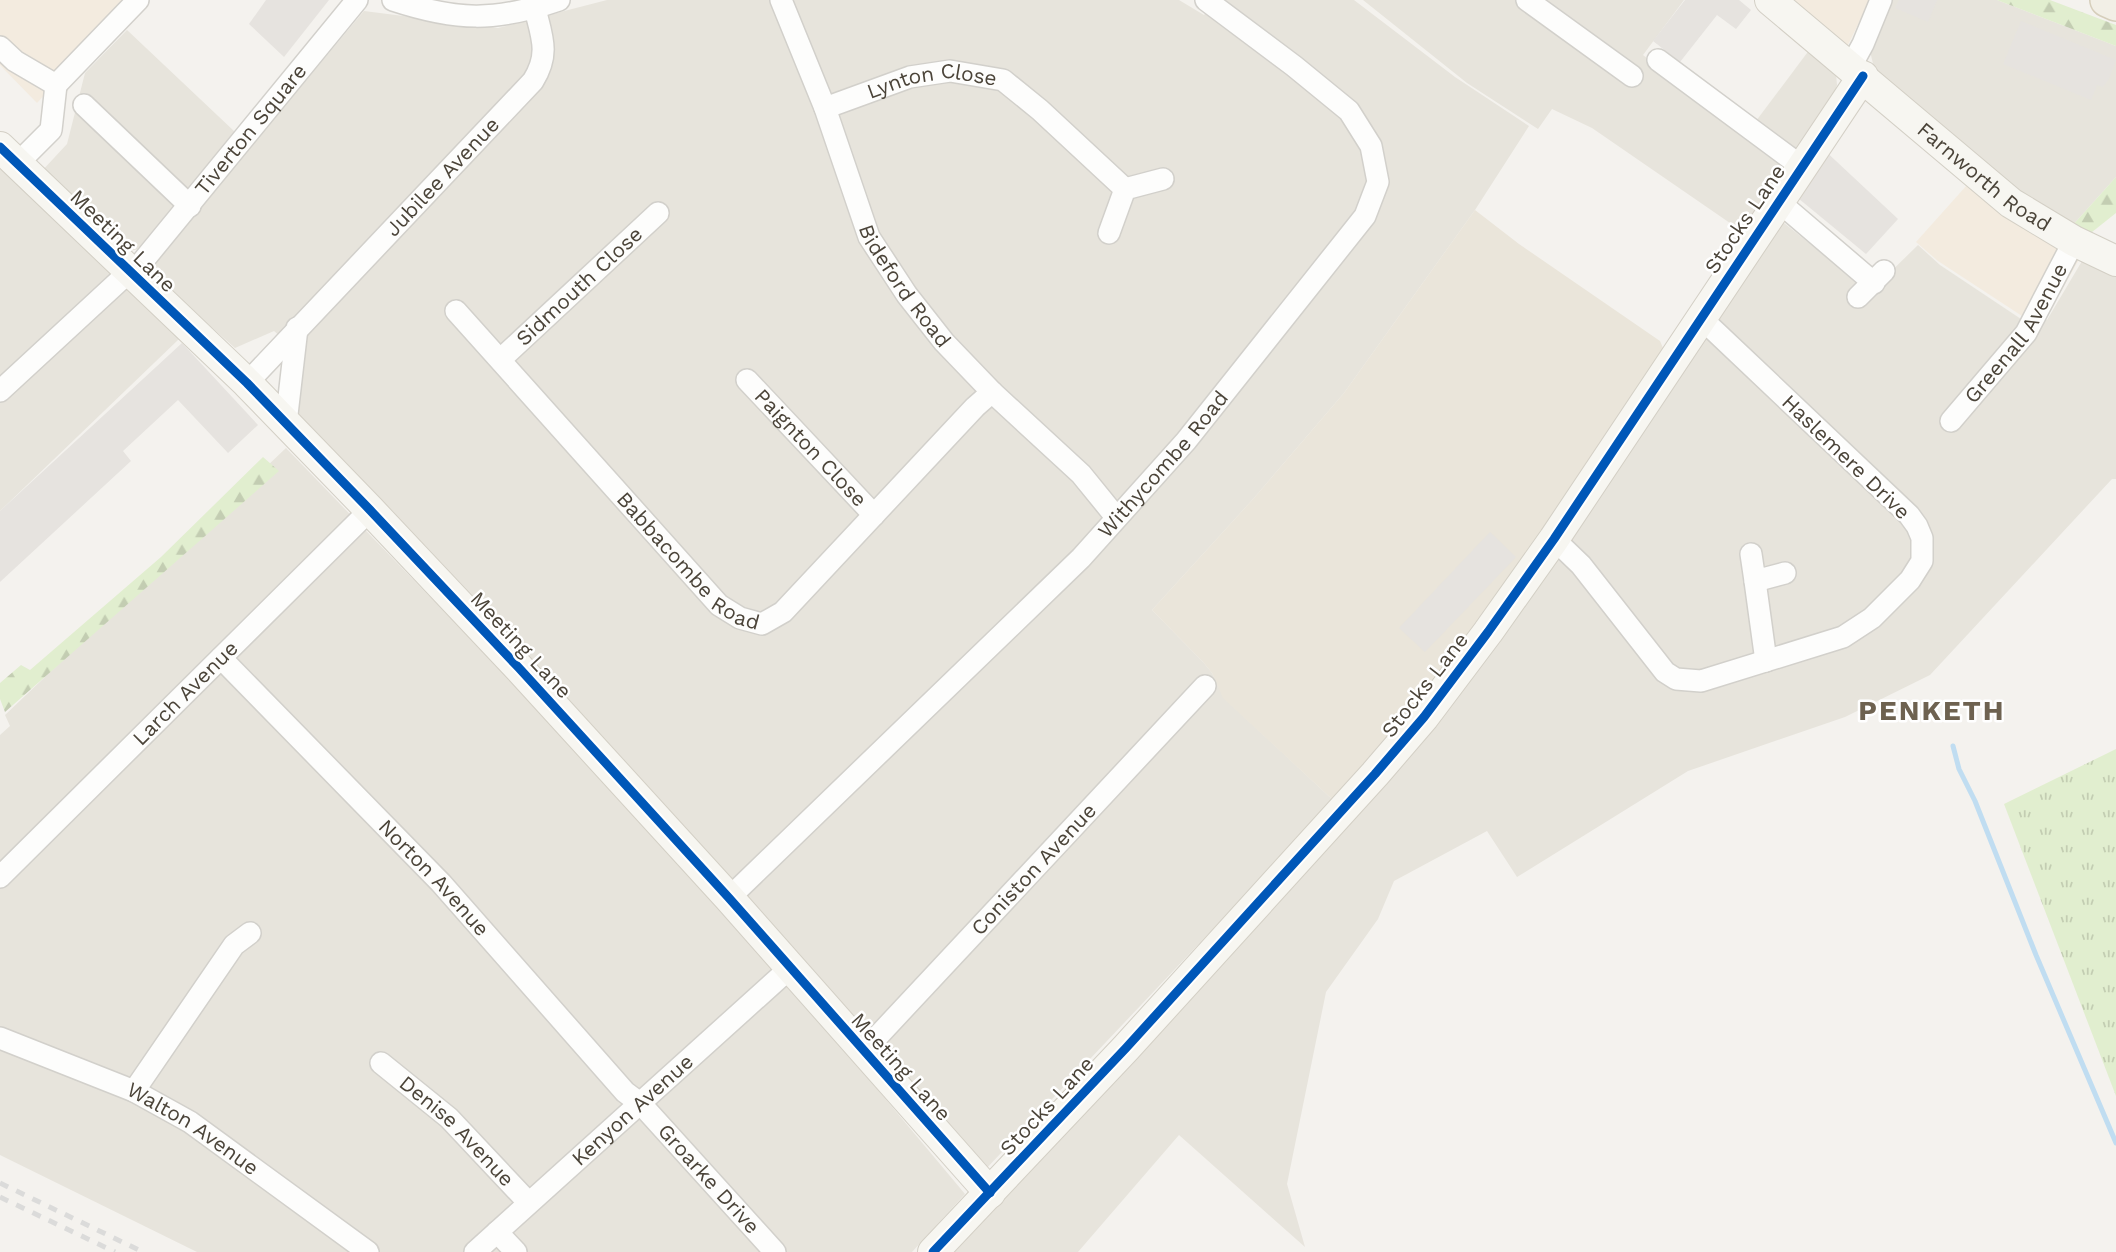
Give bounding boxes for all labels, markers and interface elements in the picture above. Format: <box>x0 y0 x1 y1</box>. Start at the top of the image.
street label: Lynton Close <box>863 57 999 104</box>
street label: Tiverton Square <box>189 59 312 200</box>
street label: Jubilee Avenue <box>380 112 504 241</box>
street label: Farnworth Road <box>1913 117 2056 236</box>
street label: Stocks Lane <box>1699 159 1790 278</box>
street label: Meeting Lane <box>65 184 181 297</box>
street label: Sidmouth Close <box>511 221 647 351</box>
street label: Bideford Road <box>854 221 956 352</box>
street label: Greenall Avenue <box>1959 259 2072 408</box>
street label: Paignton Close <box>750 383 872 512</box>
street label: Withycombe Road <box>1092 386 1233 543</box>
street label: Haslemere Drive <box>1777 389 1916 524</box>
street label: Babbacombe Road <box>612 486 763 635</box>
street label: Meeting Lane <box>466 586 577 703</box>
street label: Stocks Lane <box>1376 627 1473 742</box>
street label: Larch Avenue <box>127 635 243 750</box>
district label: PENKETH <box>1858 694 2006 727</box>
street label: Coniston Avenue <box>966 798 1101 940</box>
street label: Norton Avenue <box>374 814 495 941</box>
street label: Meeting Lane <box>846 1007 956 1126</box>
street label: Kenyon Avenue <box>566 1049 698 1171</box>
street label: Stocks Lane <box>994 1051 1099 1160</box>
street label: Denise Avenue <box>395 1070 520 1191</box>
street label: Walton Avenue <box>123 1077 264 1180</box>
street label: Groarke Drive <box>653 1118 765 1239</box>

